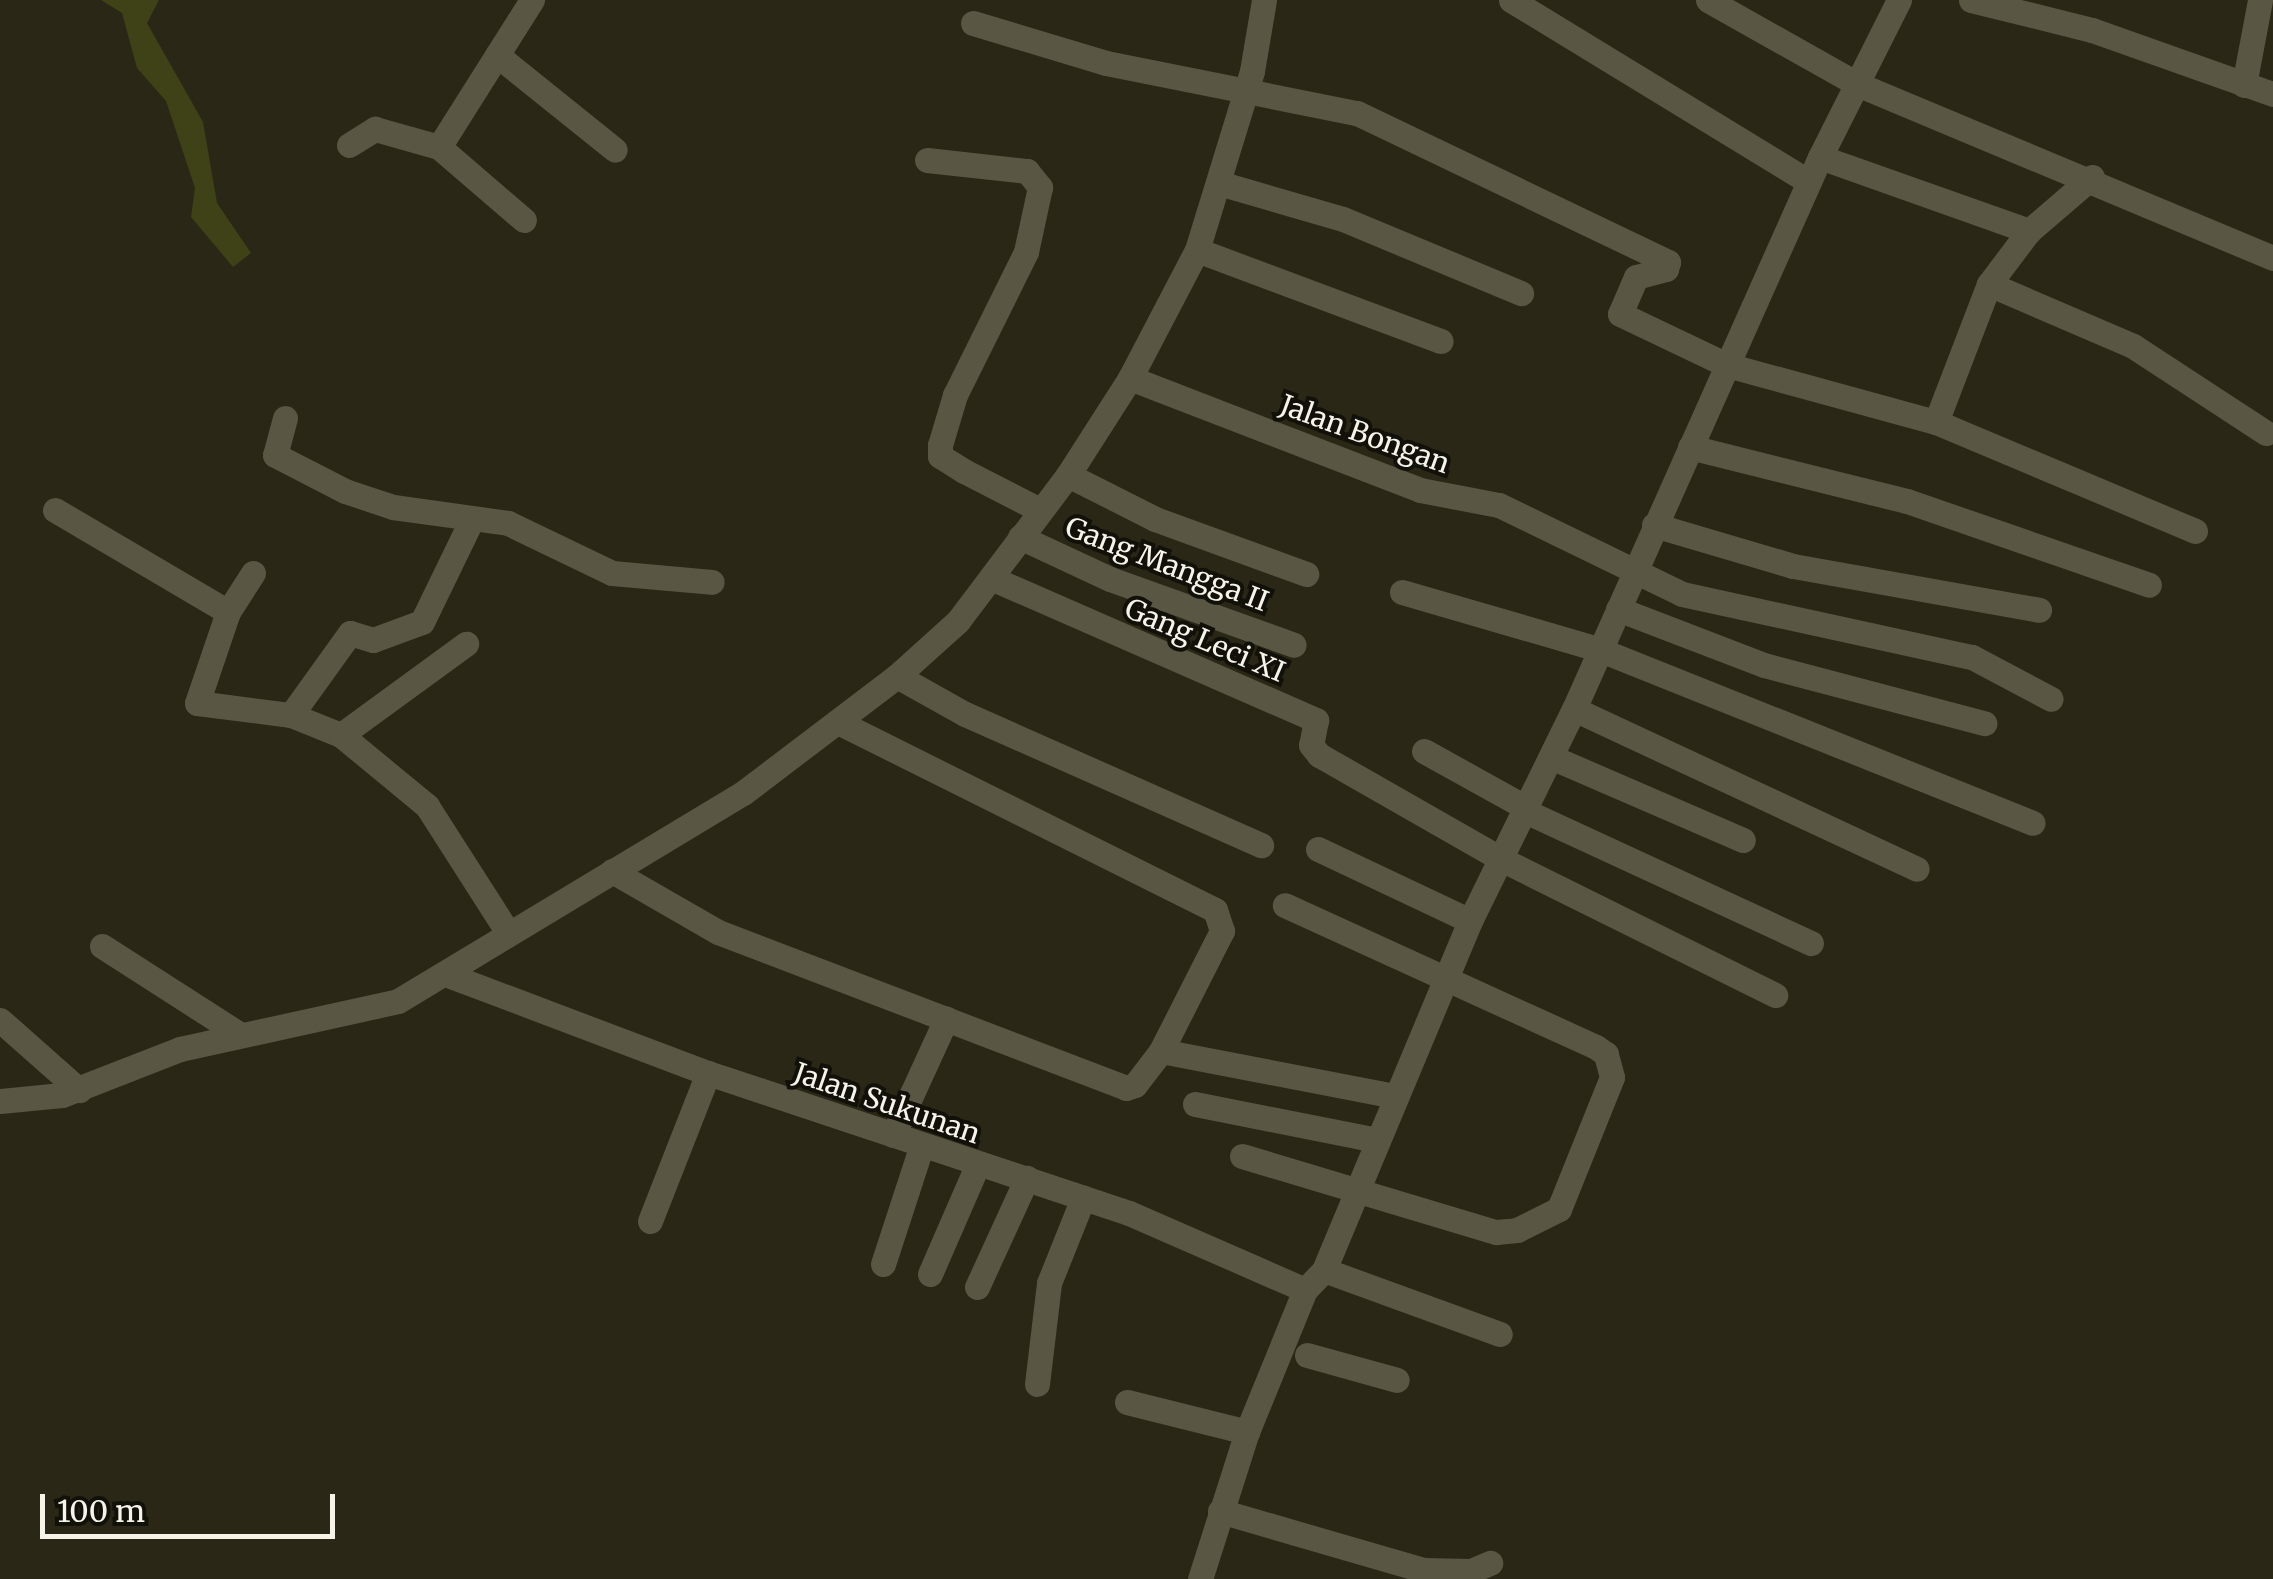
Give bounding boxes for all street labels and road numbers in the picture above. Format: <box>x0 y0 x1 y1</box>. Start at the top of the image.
street label: Jalan Bongan <box>1276 388 1454 480</box>
street label: Gang Mangga II <box>1061 510 1273 618</box>
street label: Gang Leci XI <box>1120 591 1290 689</box>
street label: Jalan Sukunan <box>790 1055 984 1151</box>

